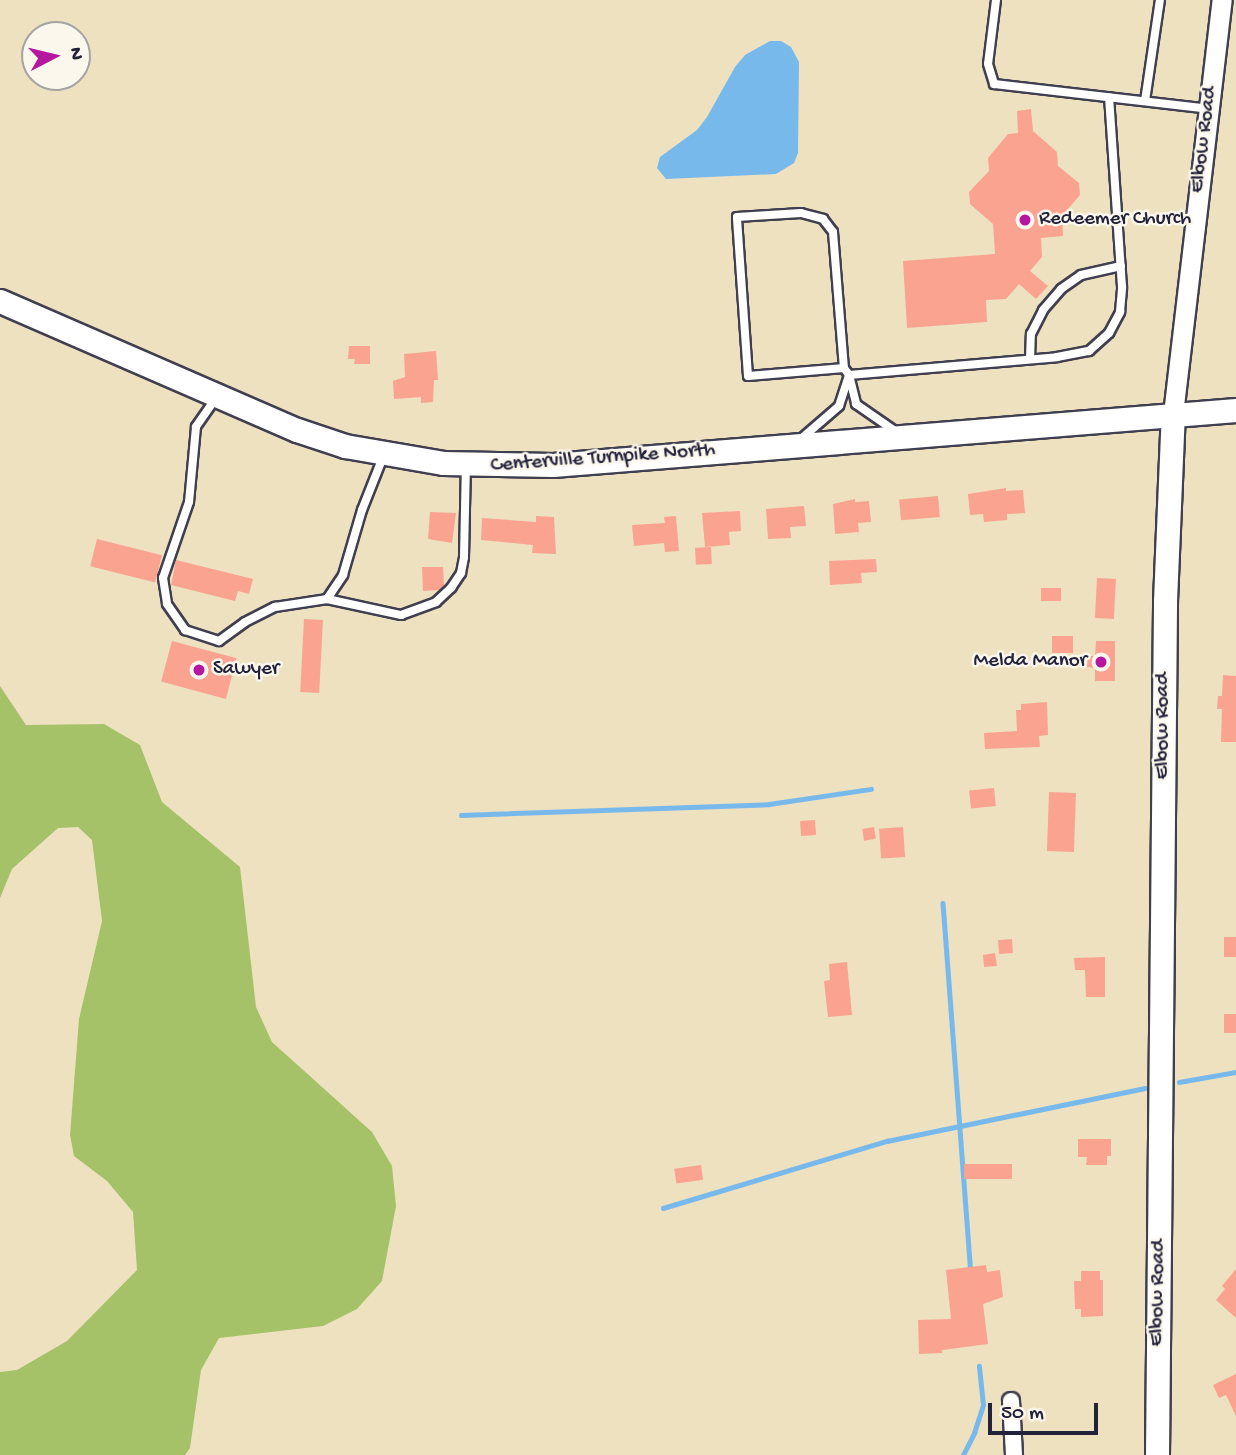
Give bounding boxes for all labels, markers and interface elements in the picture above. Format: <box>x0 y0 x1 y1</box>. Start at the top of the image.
north arrow <box>21 21 91 91</box>
text: N <box>63 46 88 61</box>
street label: Elbow Road <box>1186 85 1224 195</box>
place label: Redeemer Church <box>1039 207 1191 233</box>
marker: Redeemer Church <box>1017 212 1033 228</box>
street label: Centerville Turnpike North <box>490 439 716 479</box>
place label: Melda Manor <box>973 649 1087 675</box>
marker: Melda Manor <box>1093 654 1109 670</box>
place label: Sawyer <box>213 657 279 683</box>
marker: Sawyer <box>191 662 207 678</box>
street label: Elbow Road <box>1151 673 1177 779</box>
street label: Elbow Road <box>1145 1239 1173 1347</box>
scale bar <box>991 1388 1101 1432</box>
text: 50 m <box>1001 1402 1044 1427</box>

